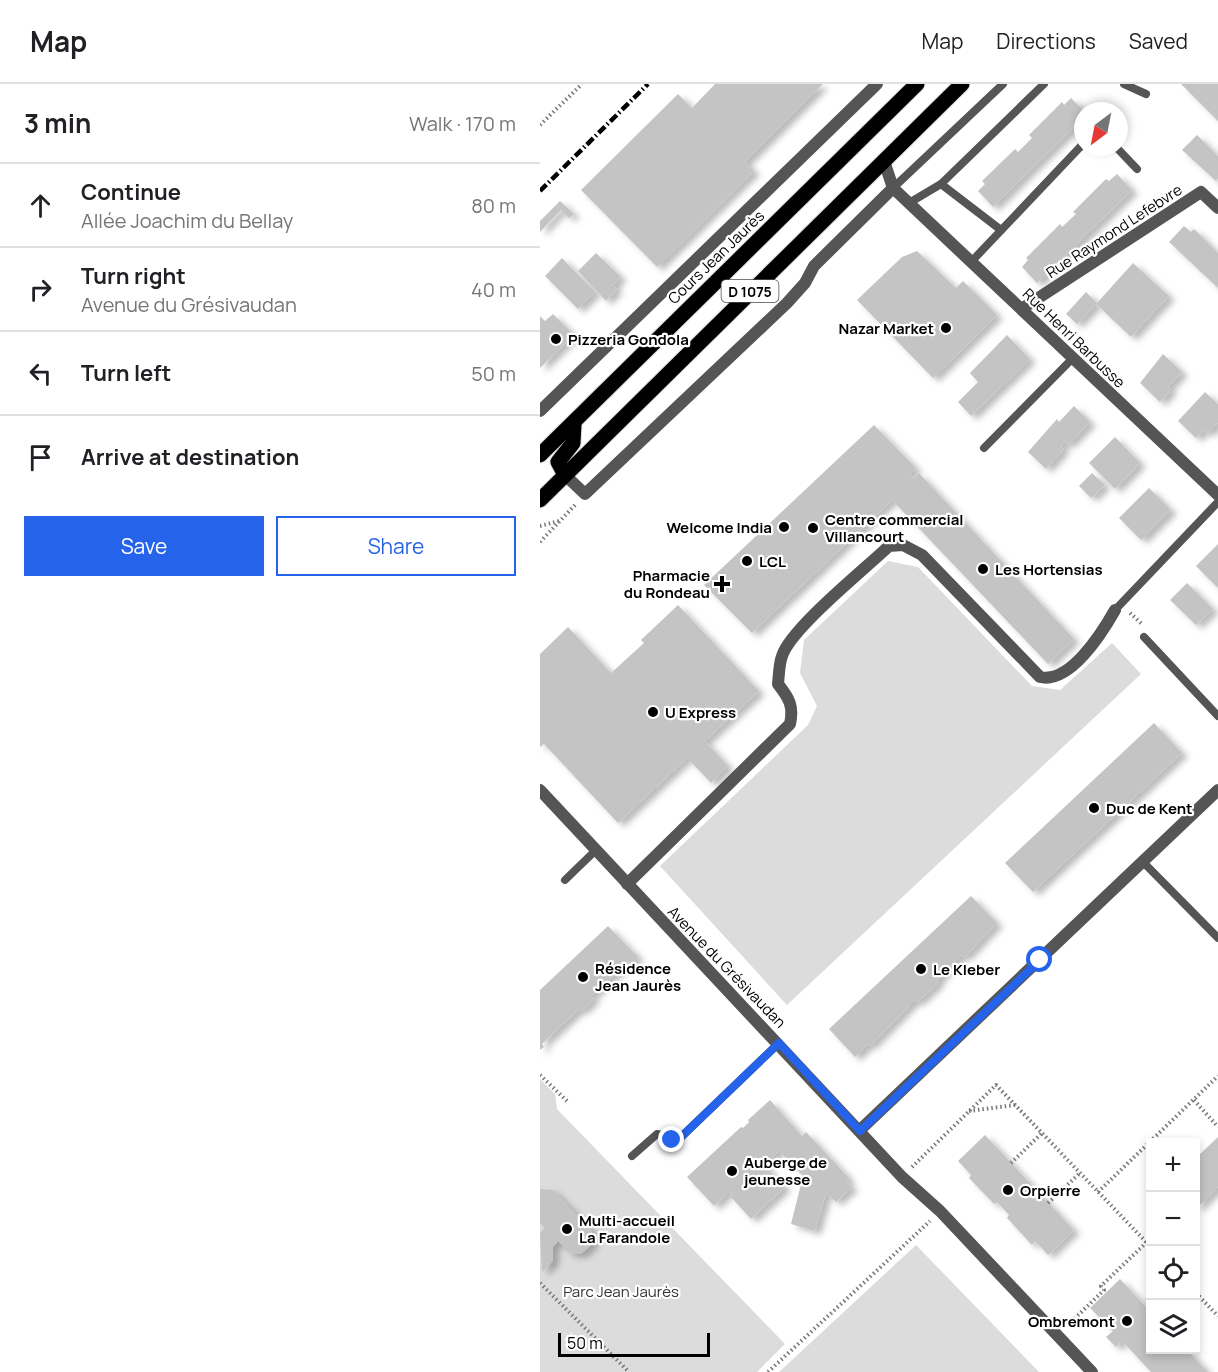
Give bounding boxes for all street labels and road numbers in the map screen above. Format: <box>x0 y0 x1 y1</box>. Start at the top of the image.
street label: Rue Raymond Lefebvre <box>1042 179 1186 283</box>
street label: Cours Jean Jaurès <box>663 205 769 309</box>
road number: D 1075 <box>722 280 778 302</box>
street label: Rue Henri Barbusse <box>1018 284 1130 393</box>
street label: Avenue du Grésivaudan <box>663 902 791 1033</box>

